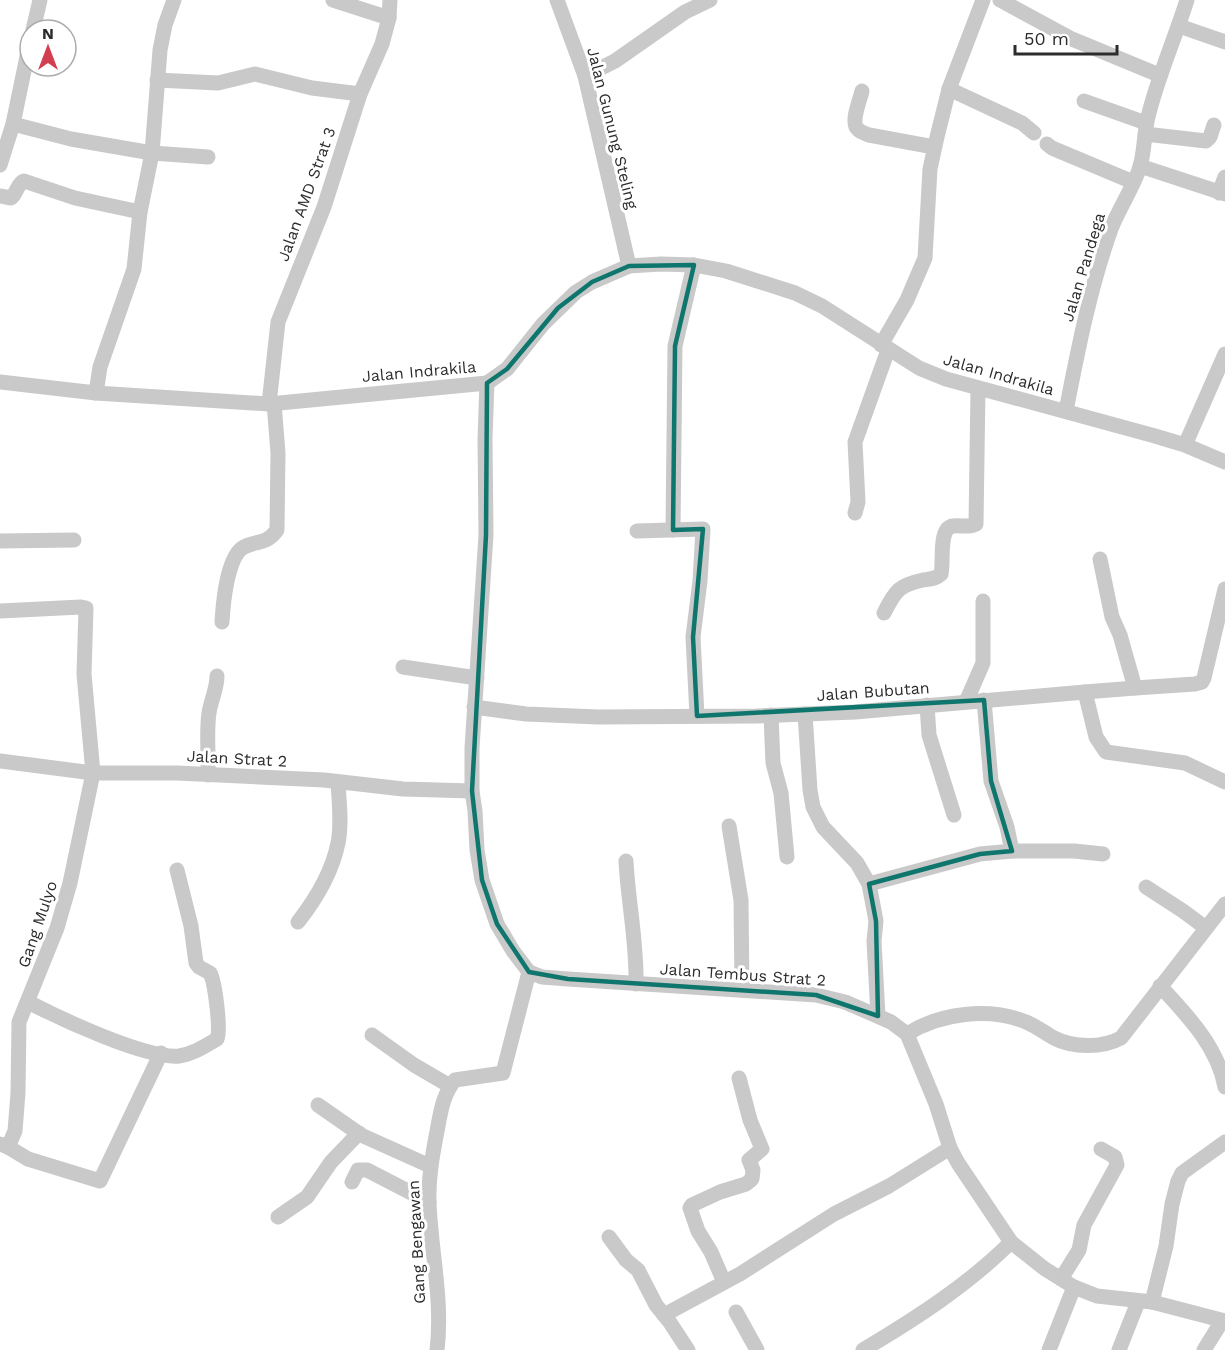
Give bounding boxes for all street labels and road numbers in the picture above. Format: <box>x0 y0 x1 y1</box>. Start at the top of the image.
street label: Jalan Gunung Steling <box>583 45 642 211</box>
street label: Jalan AMD Strat 3 <box>273 125 340 264</box>
street label: Jalan Pandega <box>1058 210 1109 324</box>
street label: Jalan Indrakila <box>941 350 1056 399</box>
street label: Jalan Indrakila <box>361 357 477 386</box>
street label: Jalan Bubutan <box>816 678 930 705</box>
street label: Jalan Strat 2 <box>186 746 288 771</box>
street label: Gang Mulyo <box>14 878 61 970</box>
street label: Jalan Tembus Strat 2 <box>659 959 827 990</box>
street label: Gang Bengawan <box>404 1180 429 1304</box>

